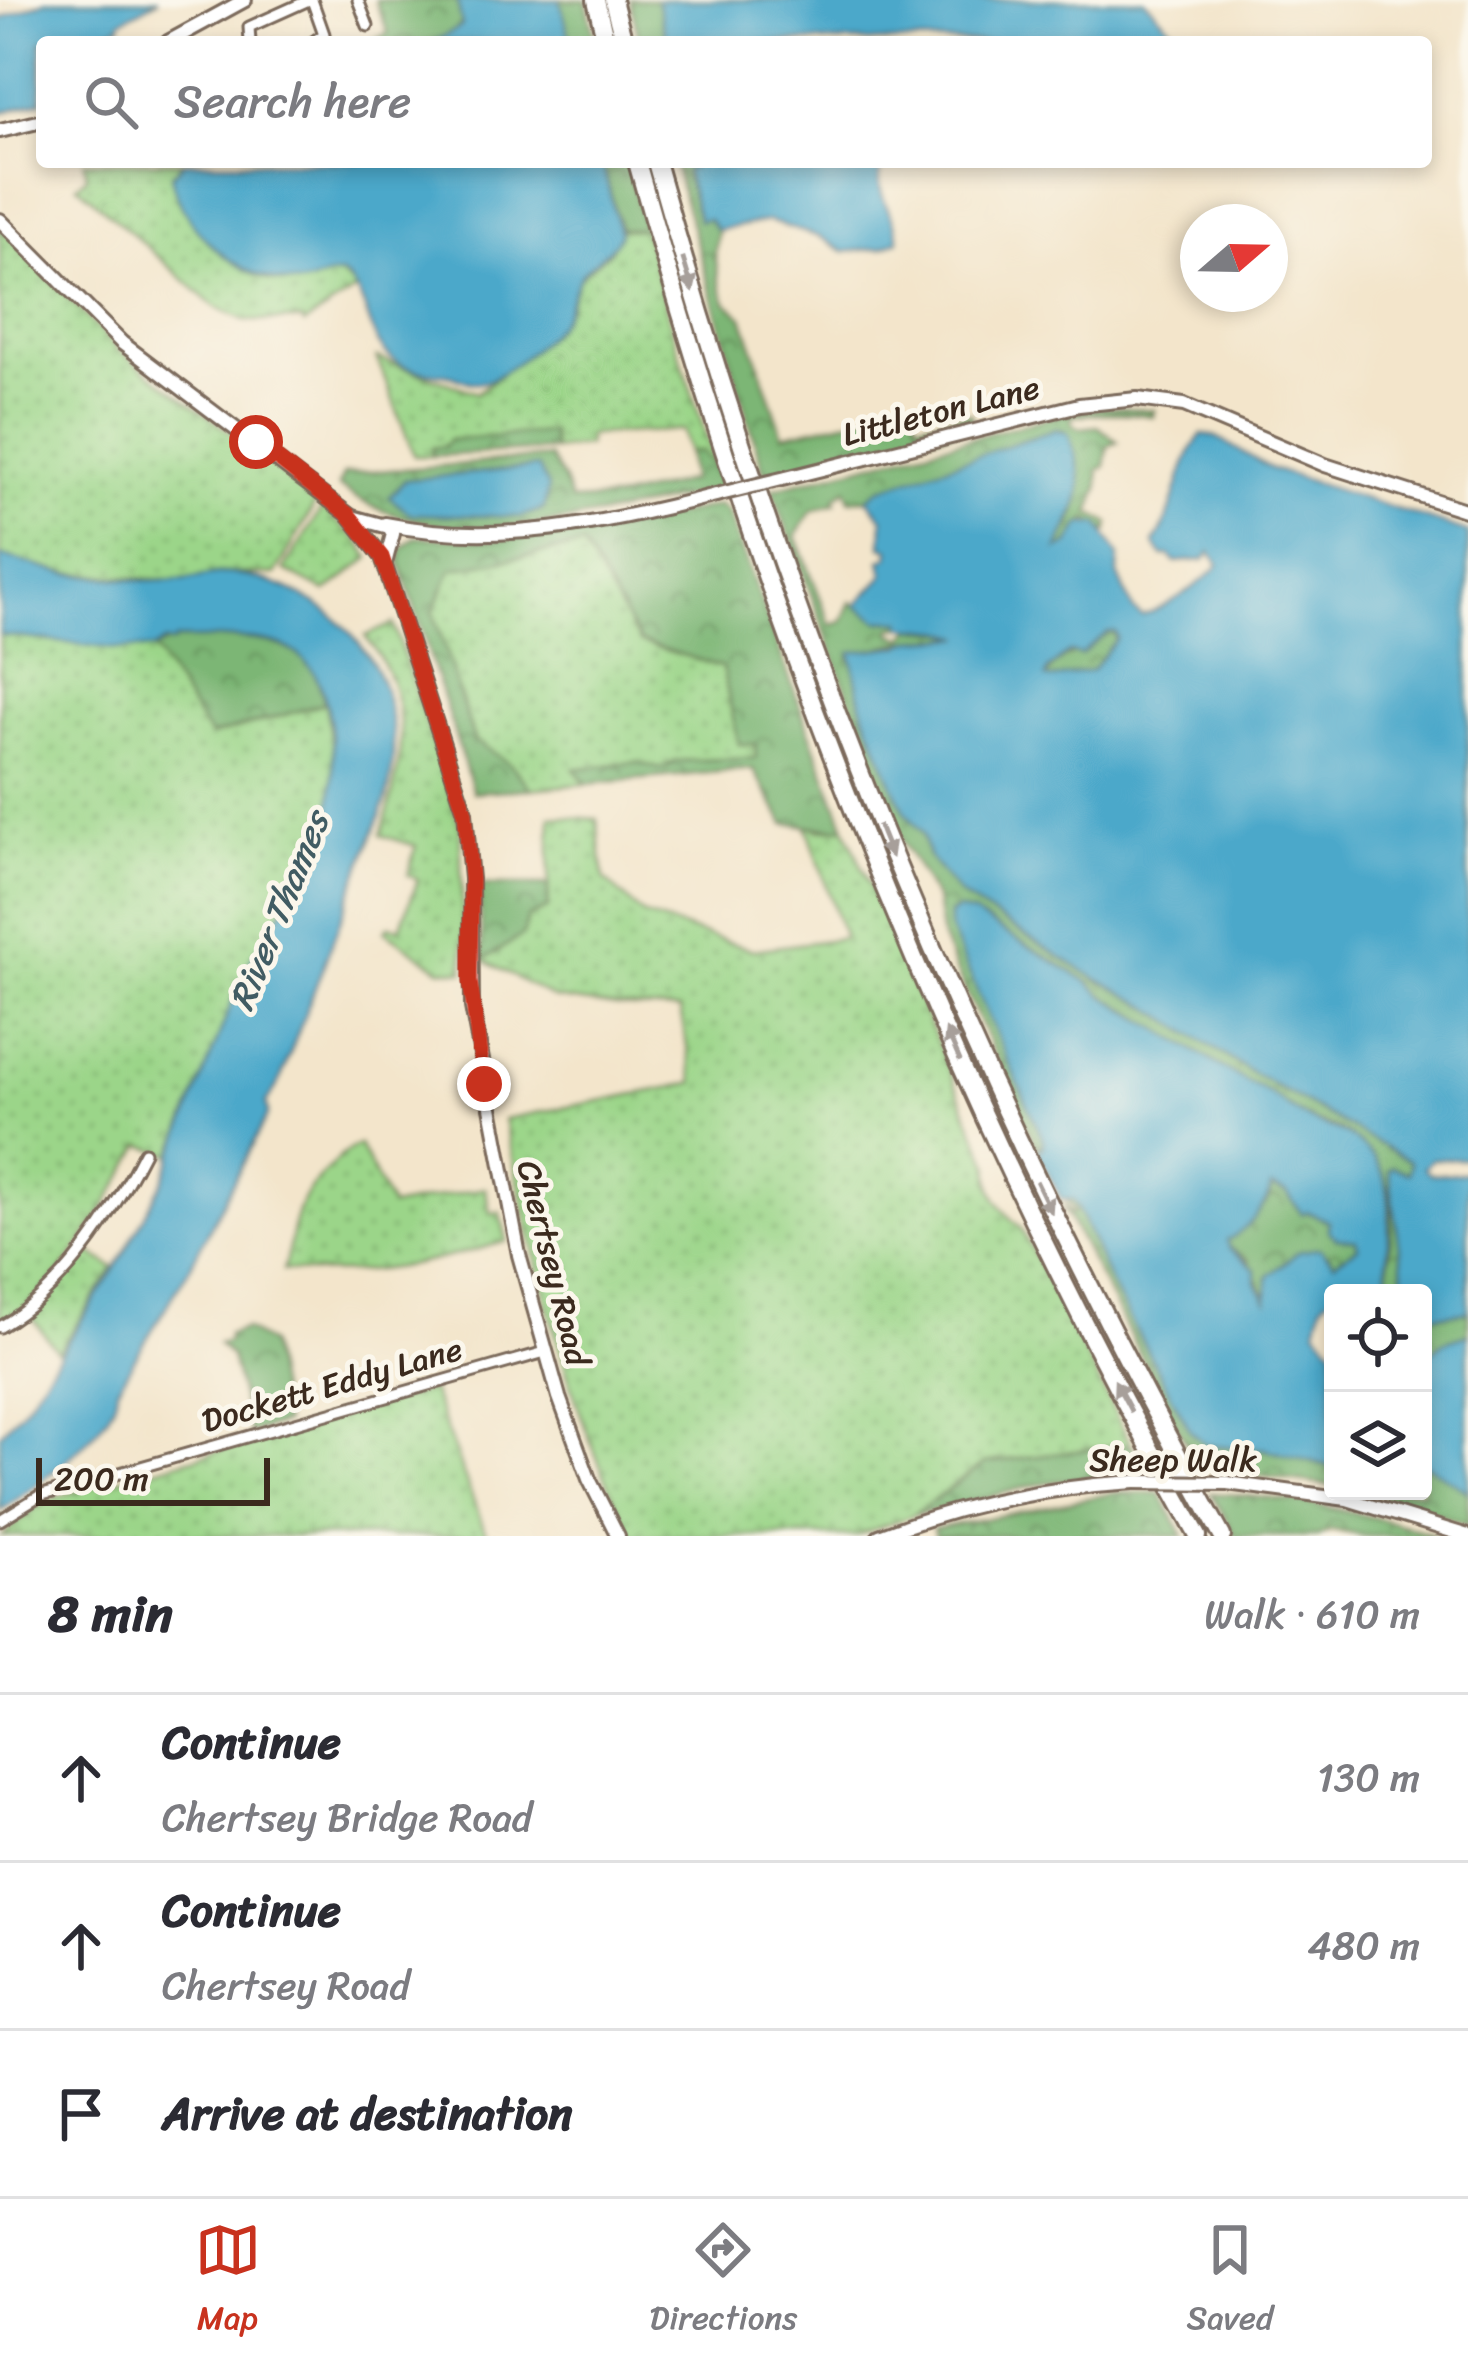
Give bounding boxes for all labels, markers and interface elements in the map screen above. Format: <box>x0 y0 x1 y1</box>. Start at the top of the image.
search box <box>36 36 1432 168</box>
text: Search here <box>174 62 411 142</box>
icon: search <box>78 69 144 135</box>
north arrow <box>1180 204 1288 312</box>
one-way arrow <box>680 257 698 293</box>
street label: Littleton Lane <box>836 358 1046 464</box>
route start <box>229 415 283 469</box>
water label: River Thames <box>210 799 349 1020</box>
one-way arrow <box>876 823 895 859</box>
one-way arrow <box>942 1027 962 1062</box>
route end <box>457 1057 511 1111</box>
street label: Chertsey Road <box>499 1154 607 1374</box>
one-way arrow <box>1034 1180 1054 1215</box>
map controls <box>1324 1284 1432 1500</box>
button: locate <box>1324 1284 1432 1392</box>
street label: Dockett Eddy Lane <box>195 1320 469 1450</box>
one-way arrow <box>1113 1378 1134 1413</box>
button: layers <box>1324 1392 1432 1500</box>
street label: Sheep Walk <box>1089 1431 1257 1489</box>
text: 200 m <box>54 1450 149 1508</box>
scale bar <box>36 1452 270 1505</box>
text: 8 min <box>48 1569 173 1659</box>
text: Walk · 610 m <box>1204 1580 1420 1649</box>
text: Continue <box>162 1703 341 1783</box>
text: 130 m <box>1317 1743 1420 1812</box>
icon: ahead <box>48 1745 114 1811</box>
text: Chertsey Bridge Road <box>162 1783 532 1852</box>
text: Continue <box>162 1871 341 1951</box>
text: 480 m <box>1307 1911 1420 1980</box>
icon: ahead <box>48 1913 114 1979</box>
text: Chertsey Road <box>162 1951 410 2020</box>
text: Arrive at destination <box>162 2074 572 2154</box>
icon: arrive <box>48 2081 114 2147</box>
tab: Map <box>195 2217 261 2347</box>
tab: Directions <box>650 2217 797 2347</box>
tab: Saved <box>1186 2217 1273 2347</box>

